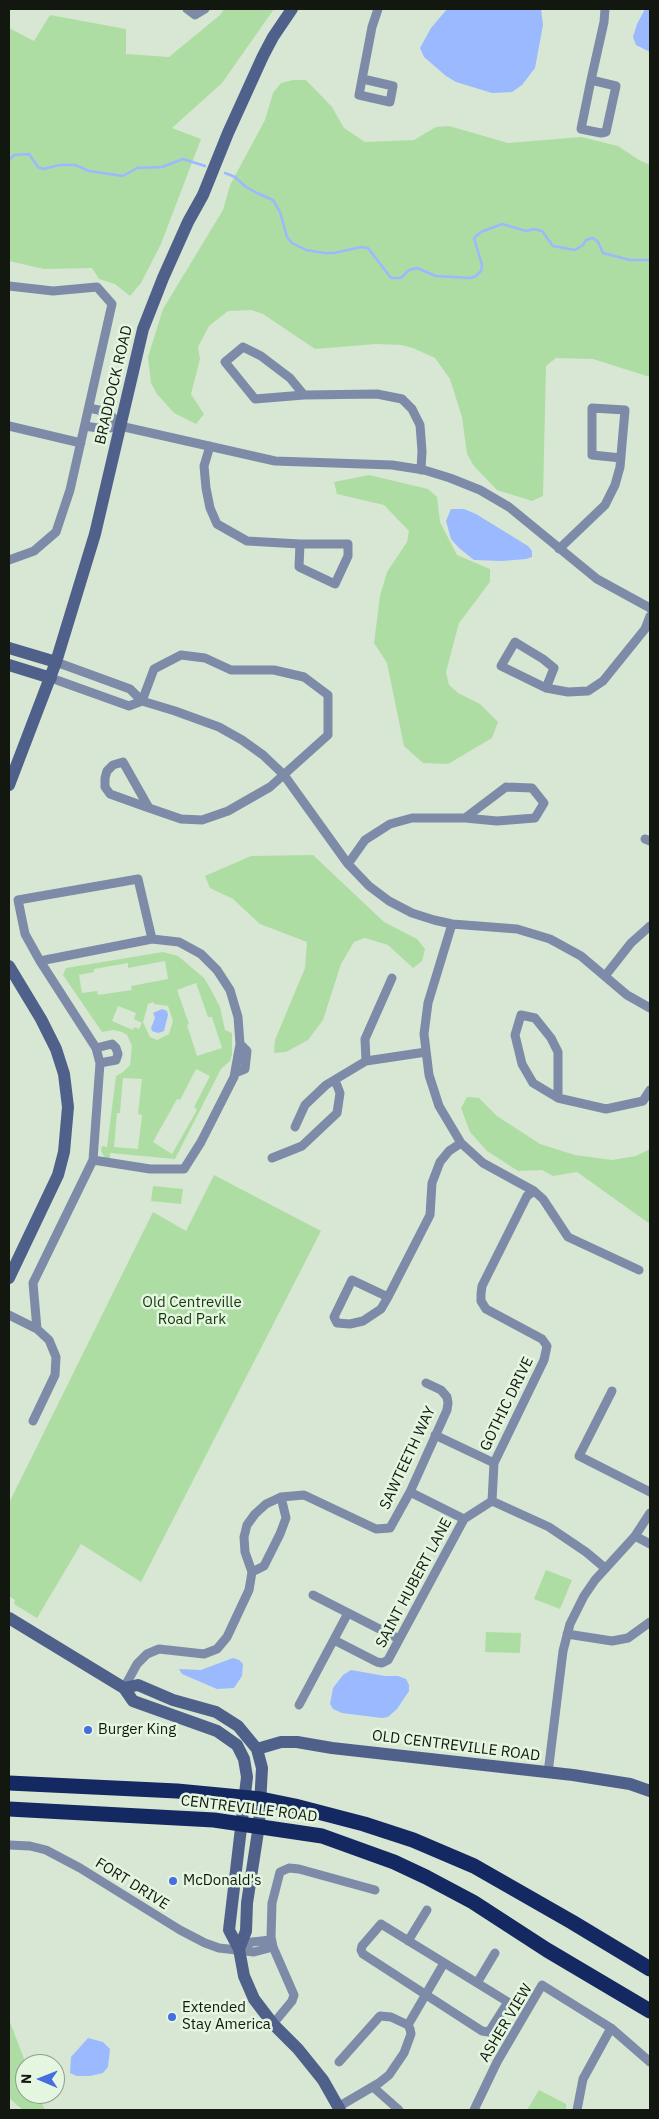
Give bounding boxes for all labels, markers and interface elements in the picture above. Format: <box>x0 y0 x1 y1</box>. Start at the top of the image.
street label: BRADDOCK ROAD <box>92 324 136 446</box>
park label: Old Centreville Road Park <box>142 1294 242 1329</box>
street label: GOTHIC DRIVE <box>476 1354 538 1454</box>
street label: SAWTEETH WAY <box>376 1404 440 1512</box>
street label: SAINT HUBERT LANE <box>372 1515 456 1651</box>
place label: Burger King <box>98 1721 176 1739</box>
marker: Burger King <box>82 1724 94 1736</box>
street label: OLD CENTREVILLE ROAD <box>371 1727 541 1765</box>
street label: CENTREVILLE ROAD <box>180 1792 318 1826</box>
street label: FORT DRIVE <box>92 1854 172 1914</box>
place label: McDonald's <box>183 1872 261 1890</box>
marker: McDonald's <box>167 1875 179 1887</box>
street label: ASHER VIEW <box>476 1981 536 2065</box>
place label: Extended Stay America <box>182 1999 271 2034</box>
marker: Extended Stay America <box>166 2011 178 2023</box>
north arrow <box>15 2054 65 2104</box>
text: N <box>17 2074 35 2084</box>

